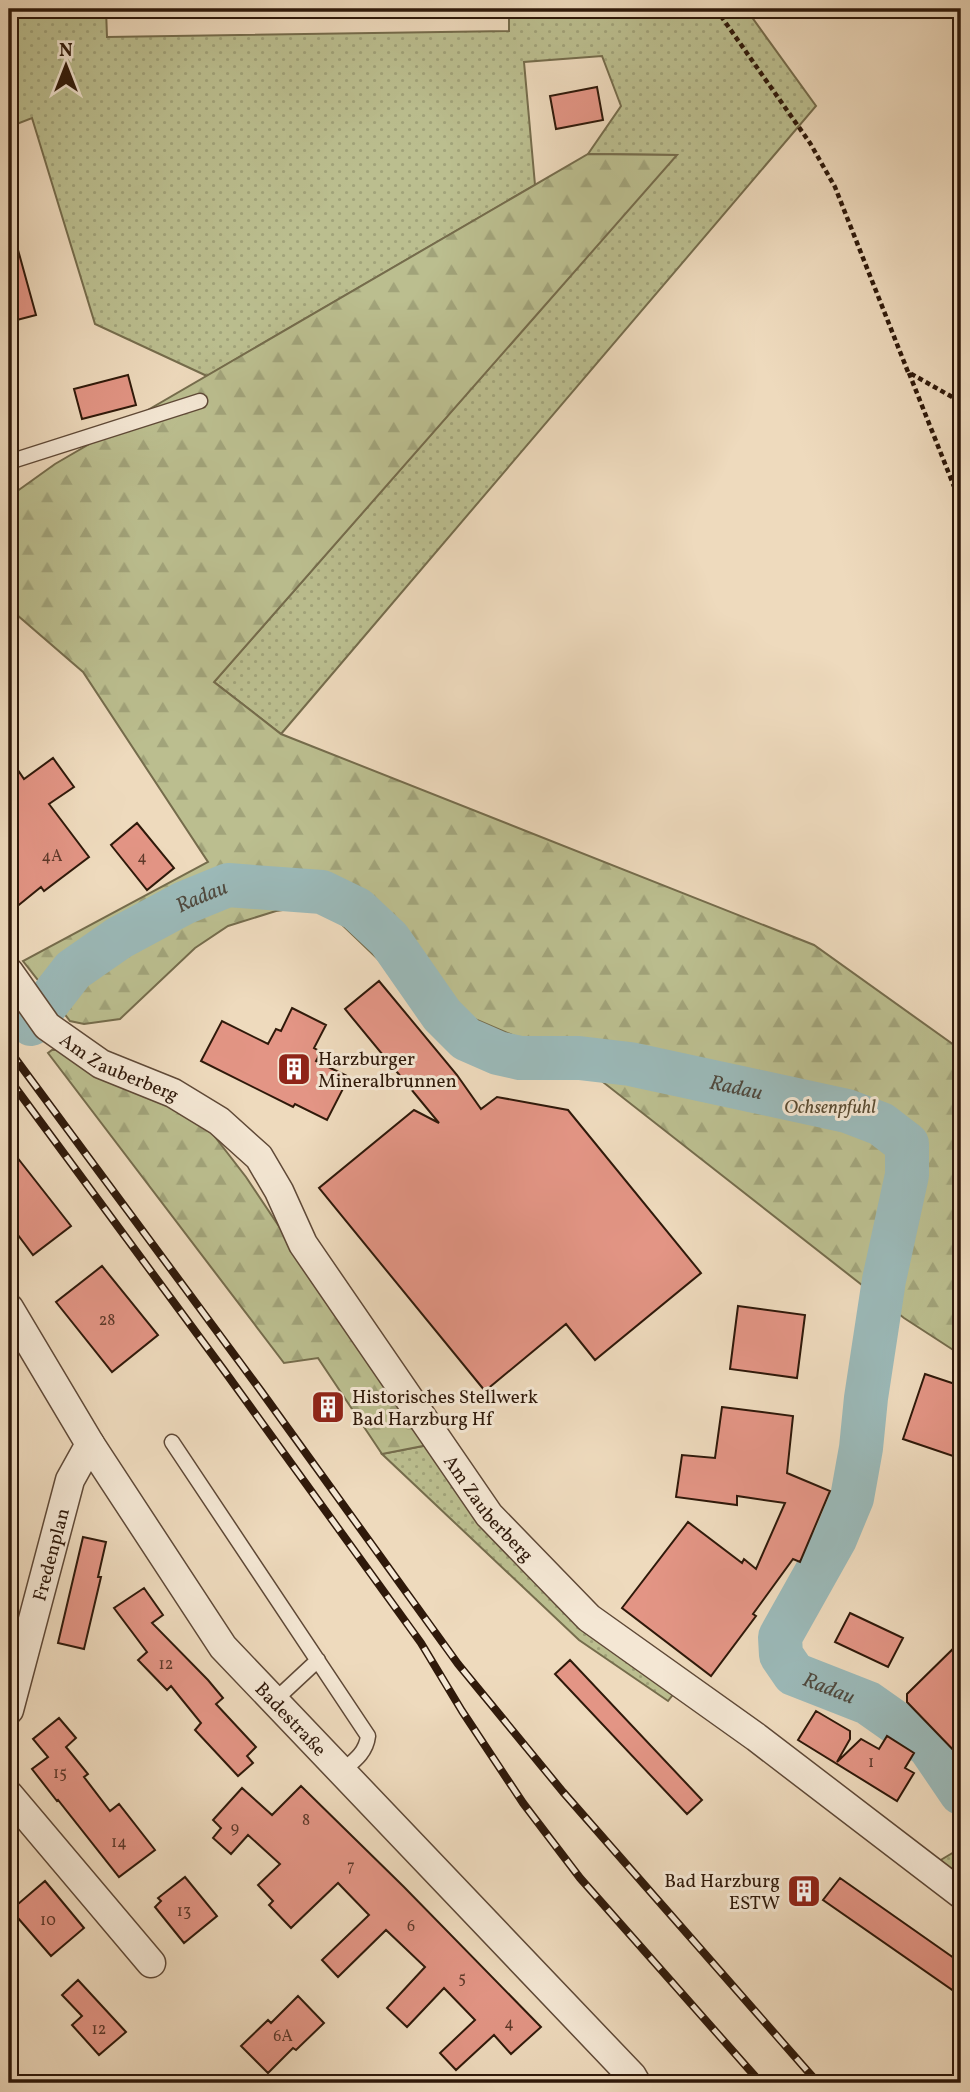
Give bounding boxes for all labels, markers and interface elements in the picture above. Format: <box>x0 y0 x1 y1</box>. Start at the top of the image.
north arrow <box>32 32 102 102</box>
text: N <box>59 38 73 64</box>
house number: 4A <box>42 846 62 868</box>
house number: 4 <box>137 847 147 869</box>
water label: Radau <box>171 874 232 921</box>
street label: Am Zauberberg <box>54 1028 184 1109</box>
place label: Harzburger Mineralbrunnen <box>318 1047 457 1095</box>
building icon: Harzburger Mineralbrunnen <box>275 1050 313 1088</box>
water label: Radau <box>707 1069 765 1108</box>
park label: Ochsenpfuhl <box>784 1095 876 1121</box>
house number: 28 <box>99 1310 115 1332</box>
place label: Historisches Stellwerk Bad Harzburg Hf <box>352 1385 538 1433</box>
building icon: Historisches Stellwerk Bad Harzburg Hf <box>309 1388 347 1426</box>
street label: Am Zauberberg <box>436 1450 538 1568</box>
street label: Fredenplan <box>27 1505 77 1604</box>
house number: 12 <box>159 1654 173 1676</box>
water label: Radau <box>798 1666 859 1712</box>
street label: Badestraße <box>248 1677 332 1763</box>
house number: 1 <box>868 1752 874 1774</box>
house number: 15 <box>53 1763 67 1785</box>
house number: 8 <box>302 1810 310 1832</box>
house number: 9 <box>231 1818 239 1840</box>
house number: 14 <box>111 1832 127 1854</box>
house number: 7 <box>347 1856 355 1878</box>
place label: Bad Harzburg ESTW <box>664 1869 780 1917</box>
building icon: Bad Harzburg ESTW <box>785 1872 823 1910</box>
house number: 13 <box>177 1901 191 1923</box>
house number: 10 <box>40 1910 56 1932</box>
house number: 6 <box>407 1916 415 1938</box>
house number: 5 <box>458 1968 466 1990</box>
house number: 4 <box>504 2013 514 2035</box>
house number: 12 <box>92 2019 106 2041</box>
house number: 6A <box>273 2026 293 2048</box>

